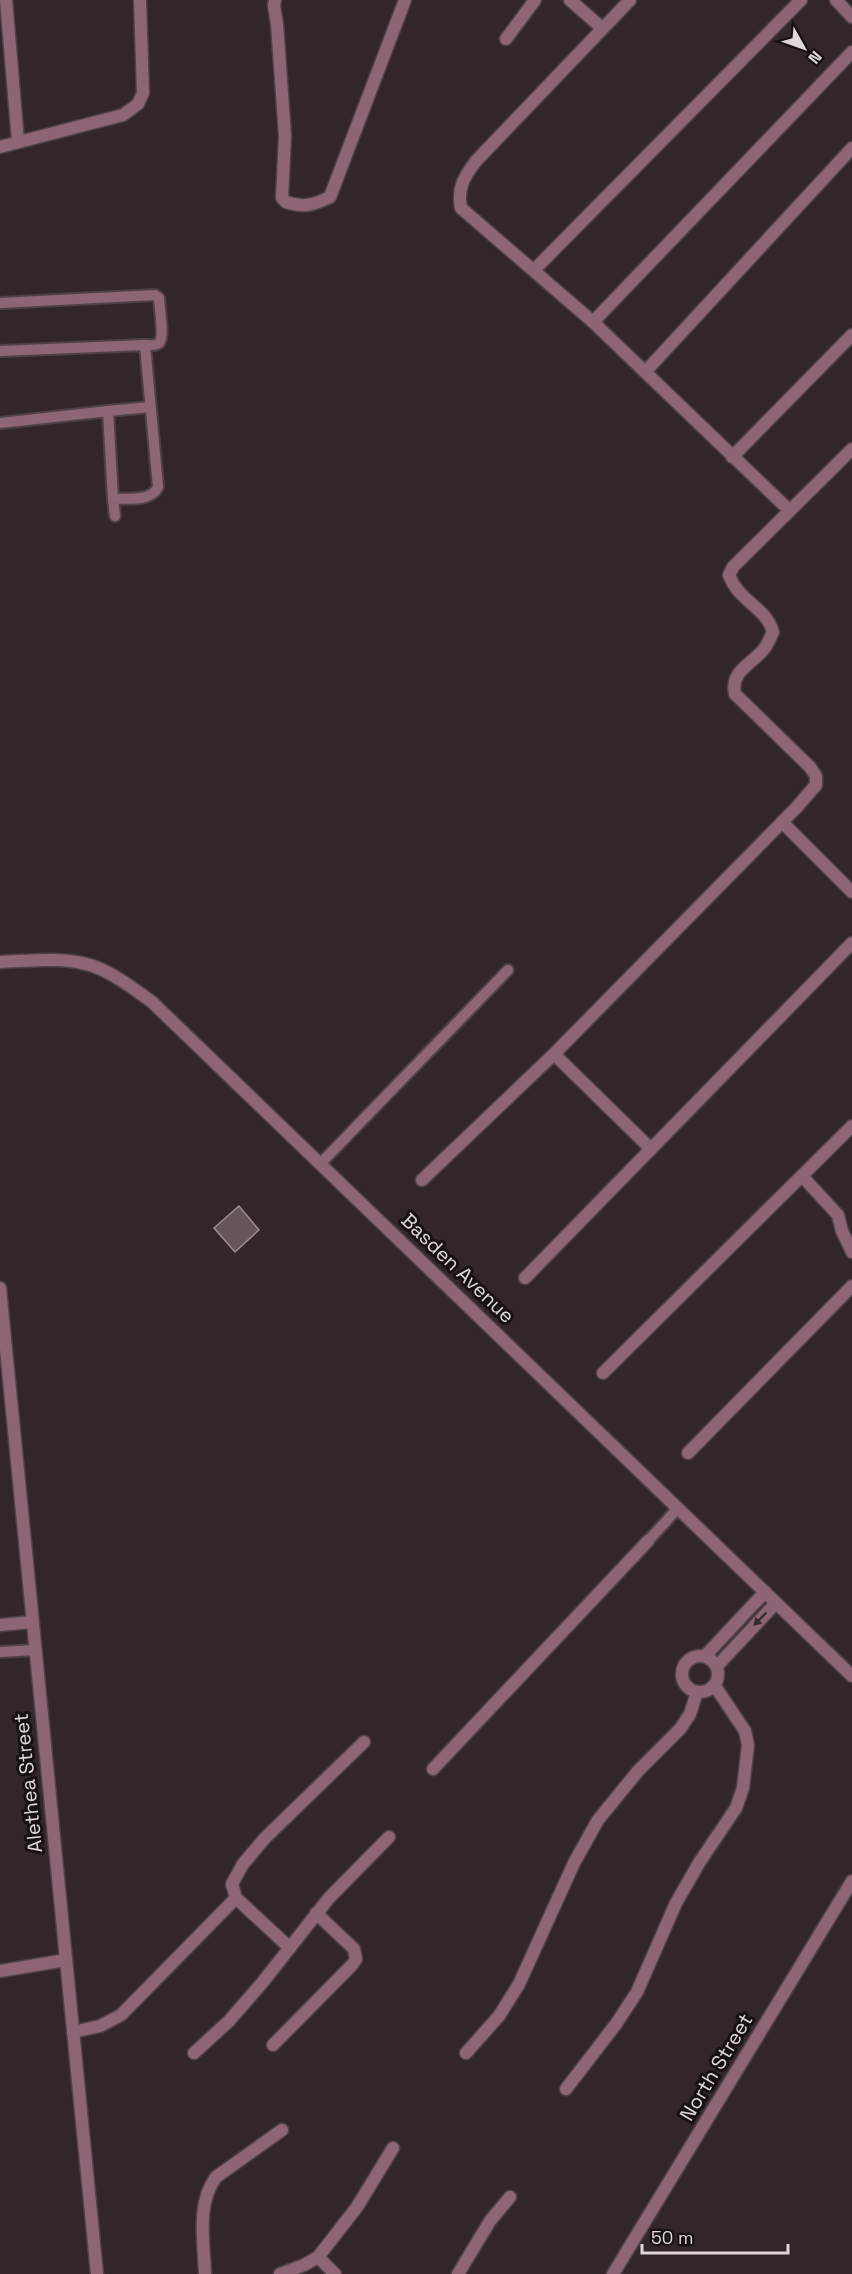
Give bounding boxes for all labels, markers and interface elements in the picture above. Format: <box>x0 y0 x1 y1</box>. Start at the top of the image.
north arrow <box>774 18 834 78</box>
text: N <box>804 46 827 68</box>
street label: Basden Avenue <box>396 1207 520 1329</box>
one-way arrow <box>753 1612 767 1627</box>
street label: Alethea Street <box>8 1712 48 1854</box>
street label: North Street <box>674 2008 758 2126</box>
scale bar <box>642 2217 788 2255</box>
text: 50 m <box>651 2226 693 2249</box>

